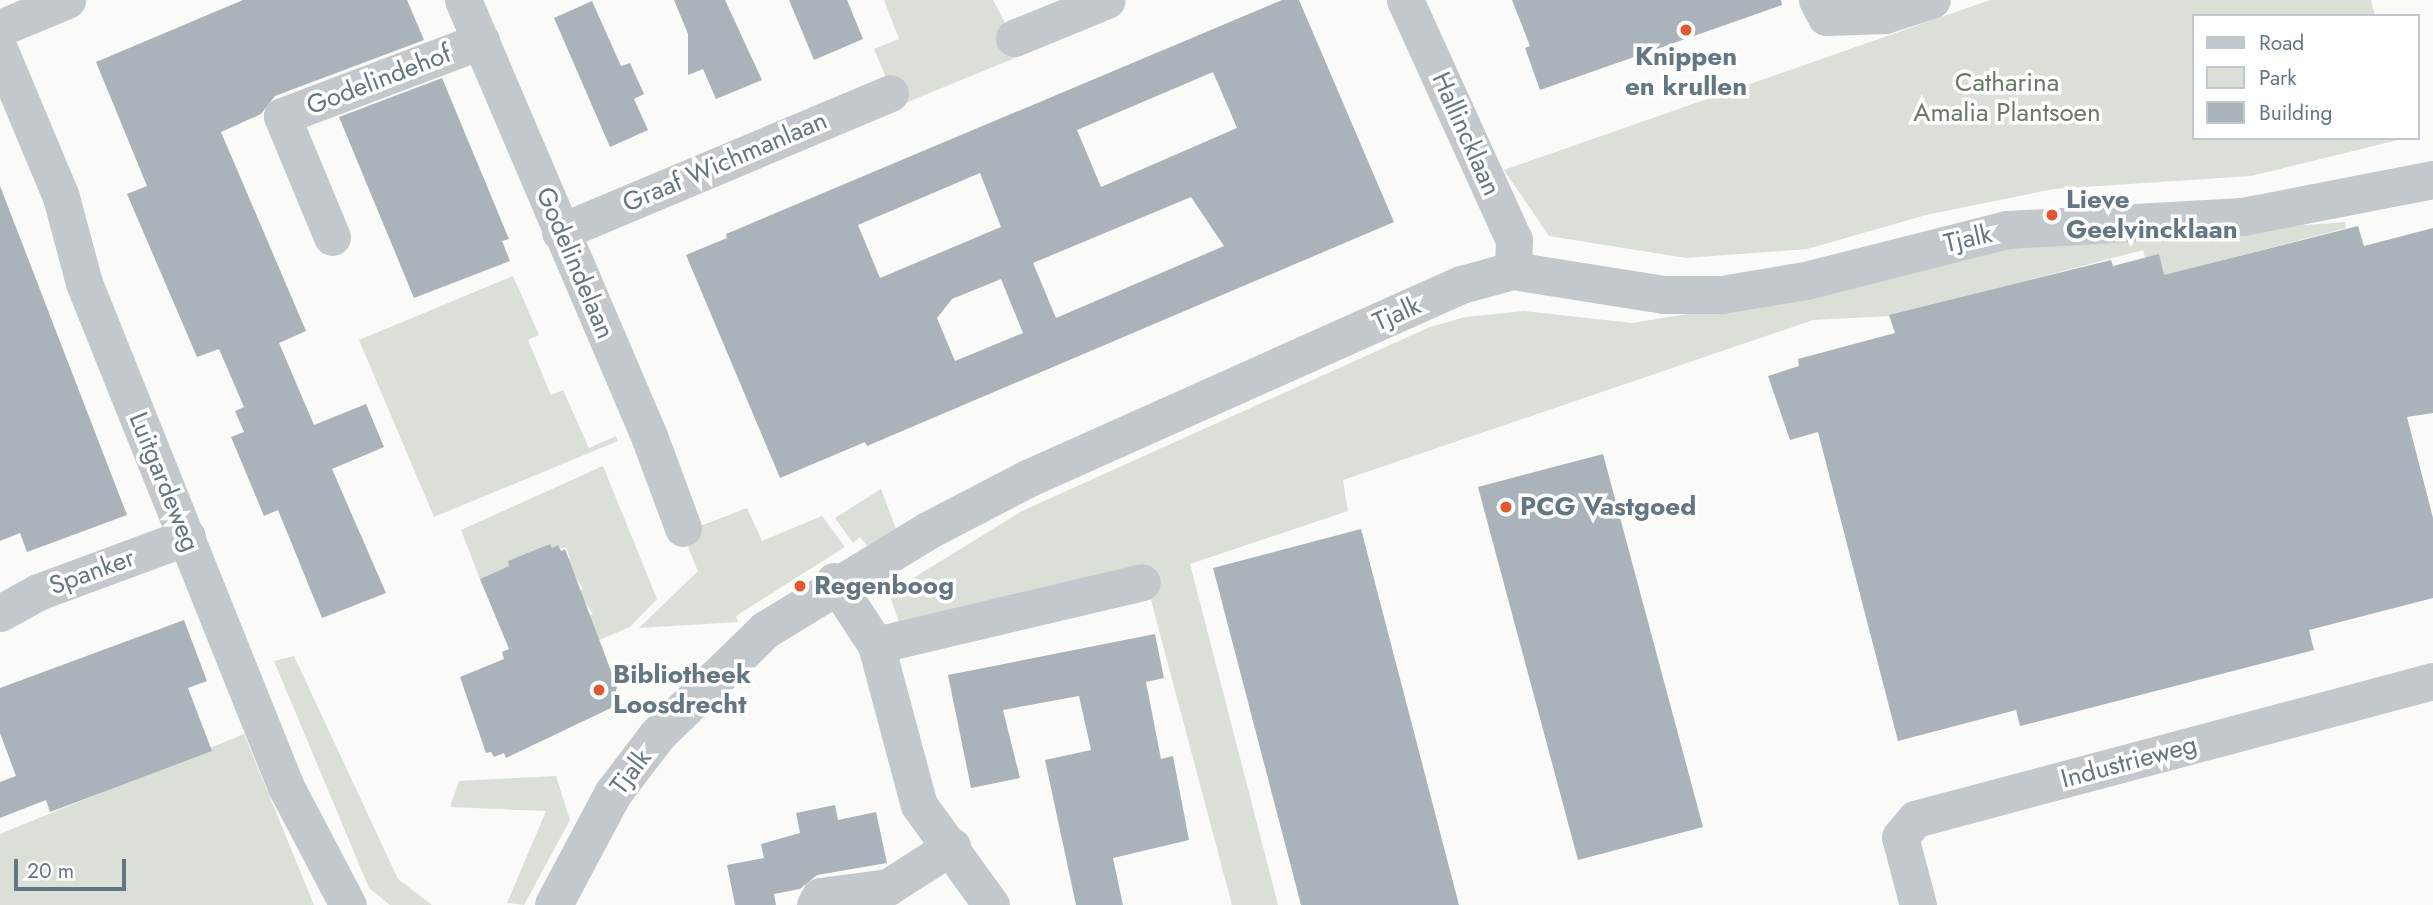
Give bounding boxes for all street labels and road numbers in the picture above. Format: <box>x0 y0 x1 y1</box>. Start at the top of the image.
street label: Godelindehof <box>302 38 456 122</box>
street label: Hallincklaan <box>1425 67 1507 201</box>
street label: Graaf Wichmanlaan <box>618 105 832 219</box>
street label: Godelindelaan <box>529 182 621 344</box>
street label: Tjalk <box>1941 218 1995 260</box>
street label: Tjalk <box>1368 290 1426 338</box>
street label: Luitgardeweg <box>122 408 206 556</box>
street label: Spanker <box>45 542 139 602</box>
street label: Industrieweg <box>2058 729 2200 795</box>
street label: Tjalk <box>604 743 658 801</box>

